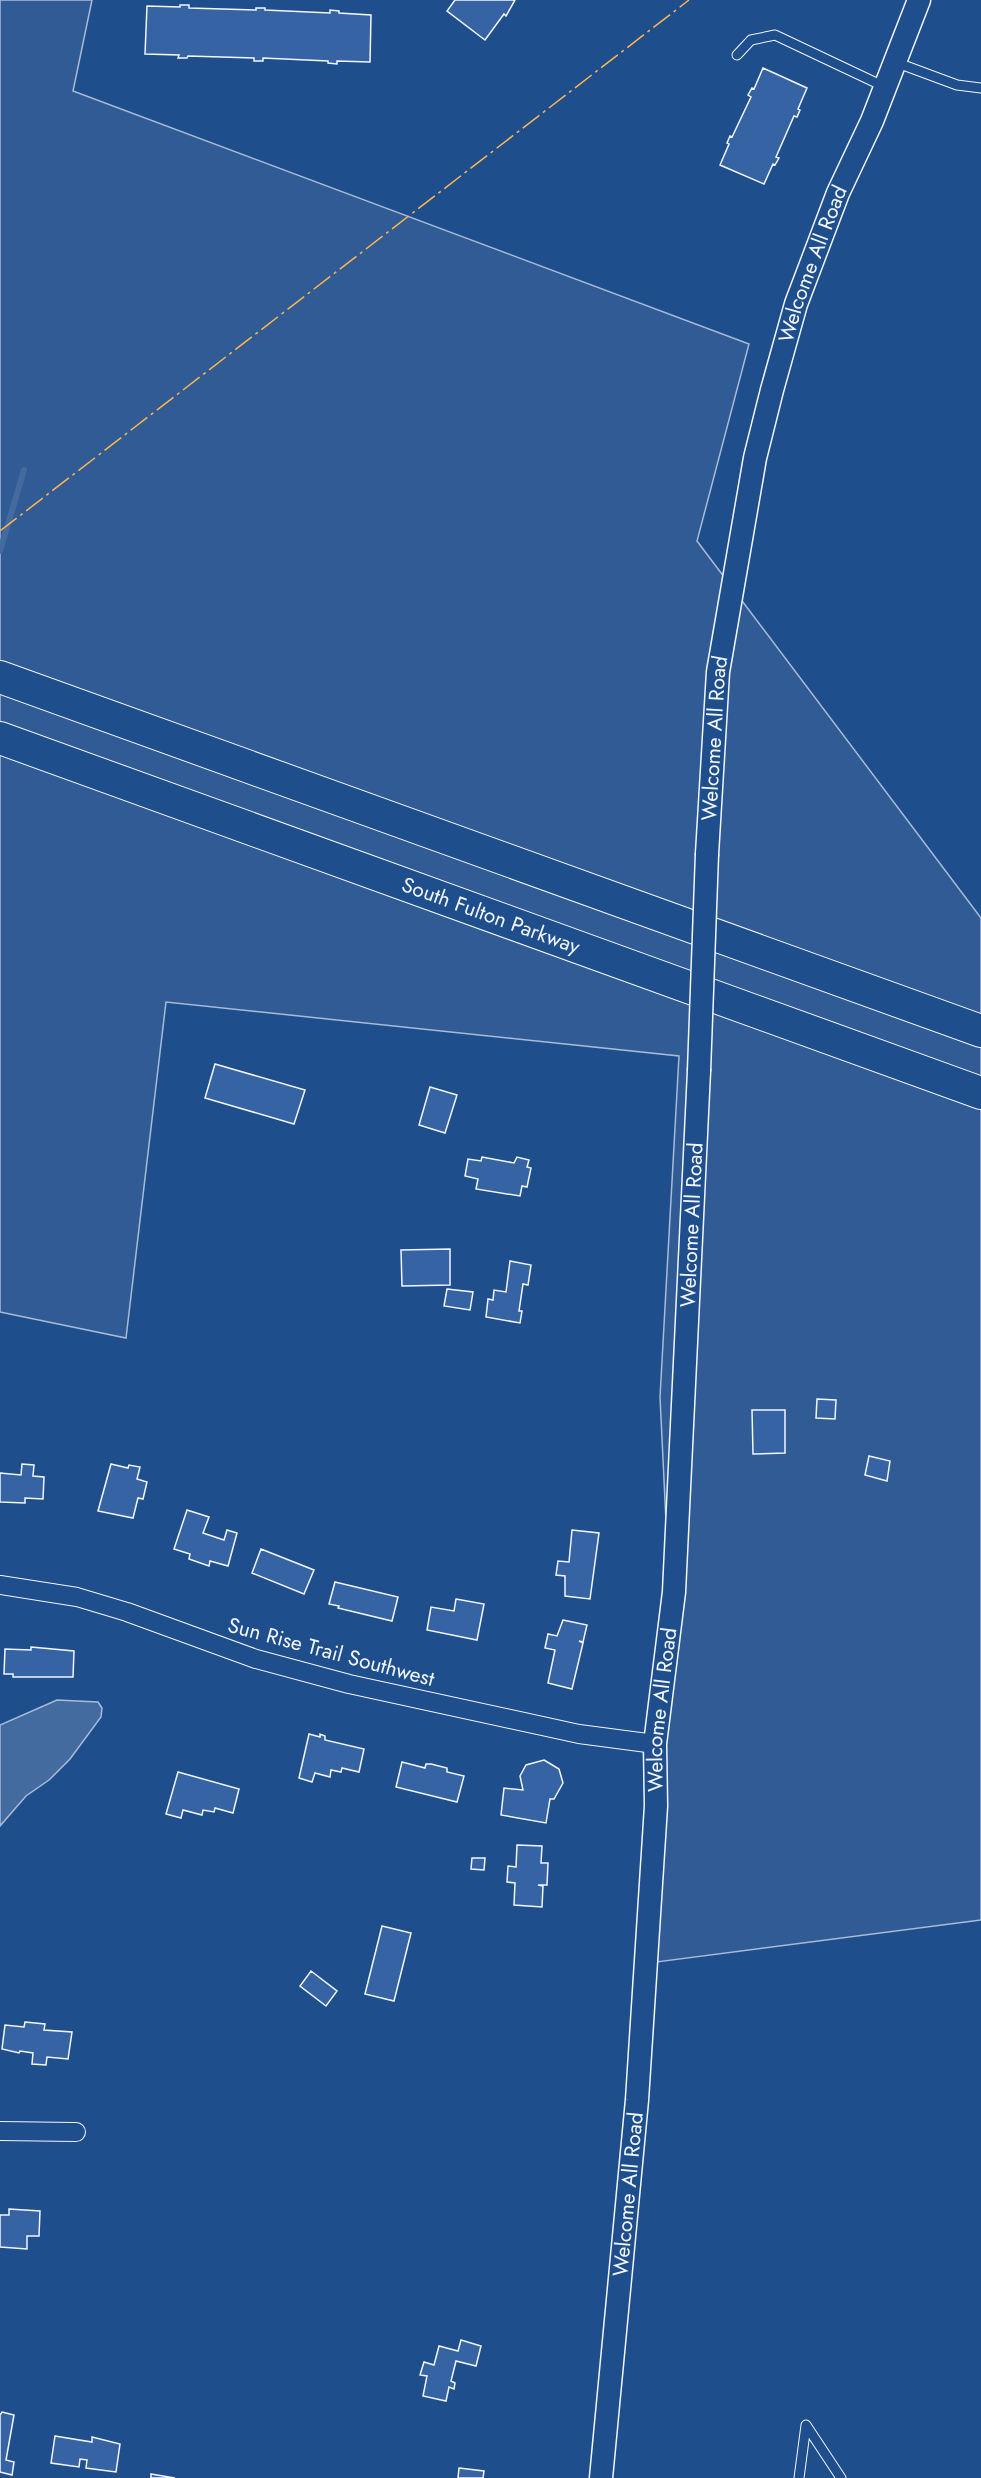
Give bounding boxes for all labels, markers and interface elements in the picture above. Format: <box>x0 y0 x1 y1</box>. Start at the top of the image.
street label: Welcome All Road <box>771 180 855 346</box>
street label: Welcome All Road <box>694 653 736 821</box>
street label: South Fulton Parkway <box>398 870 585 962</box>
street label: Welcome All Road <box>673 1142 711 1308</box>
street label: Sun Rise Trail Southwest <box>224 1610 438 1694</box>
street label: Welcome All Road <box>640 1626 684 1792</box>
street label: Welcome All Road <box>605 2111 651 2278</box>

